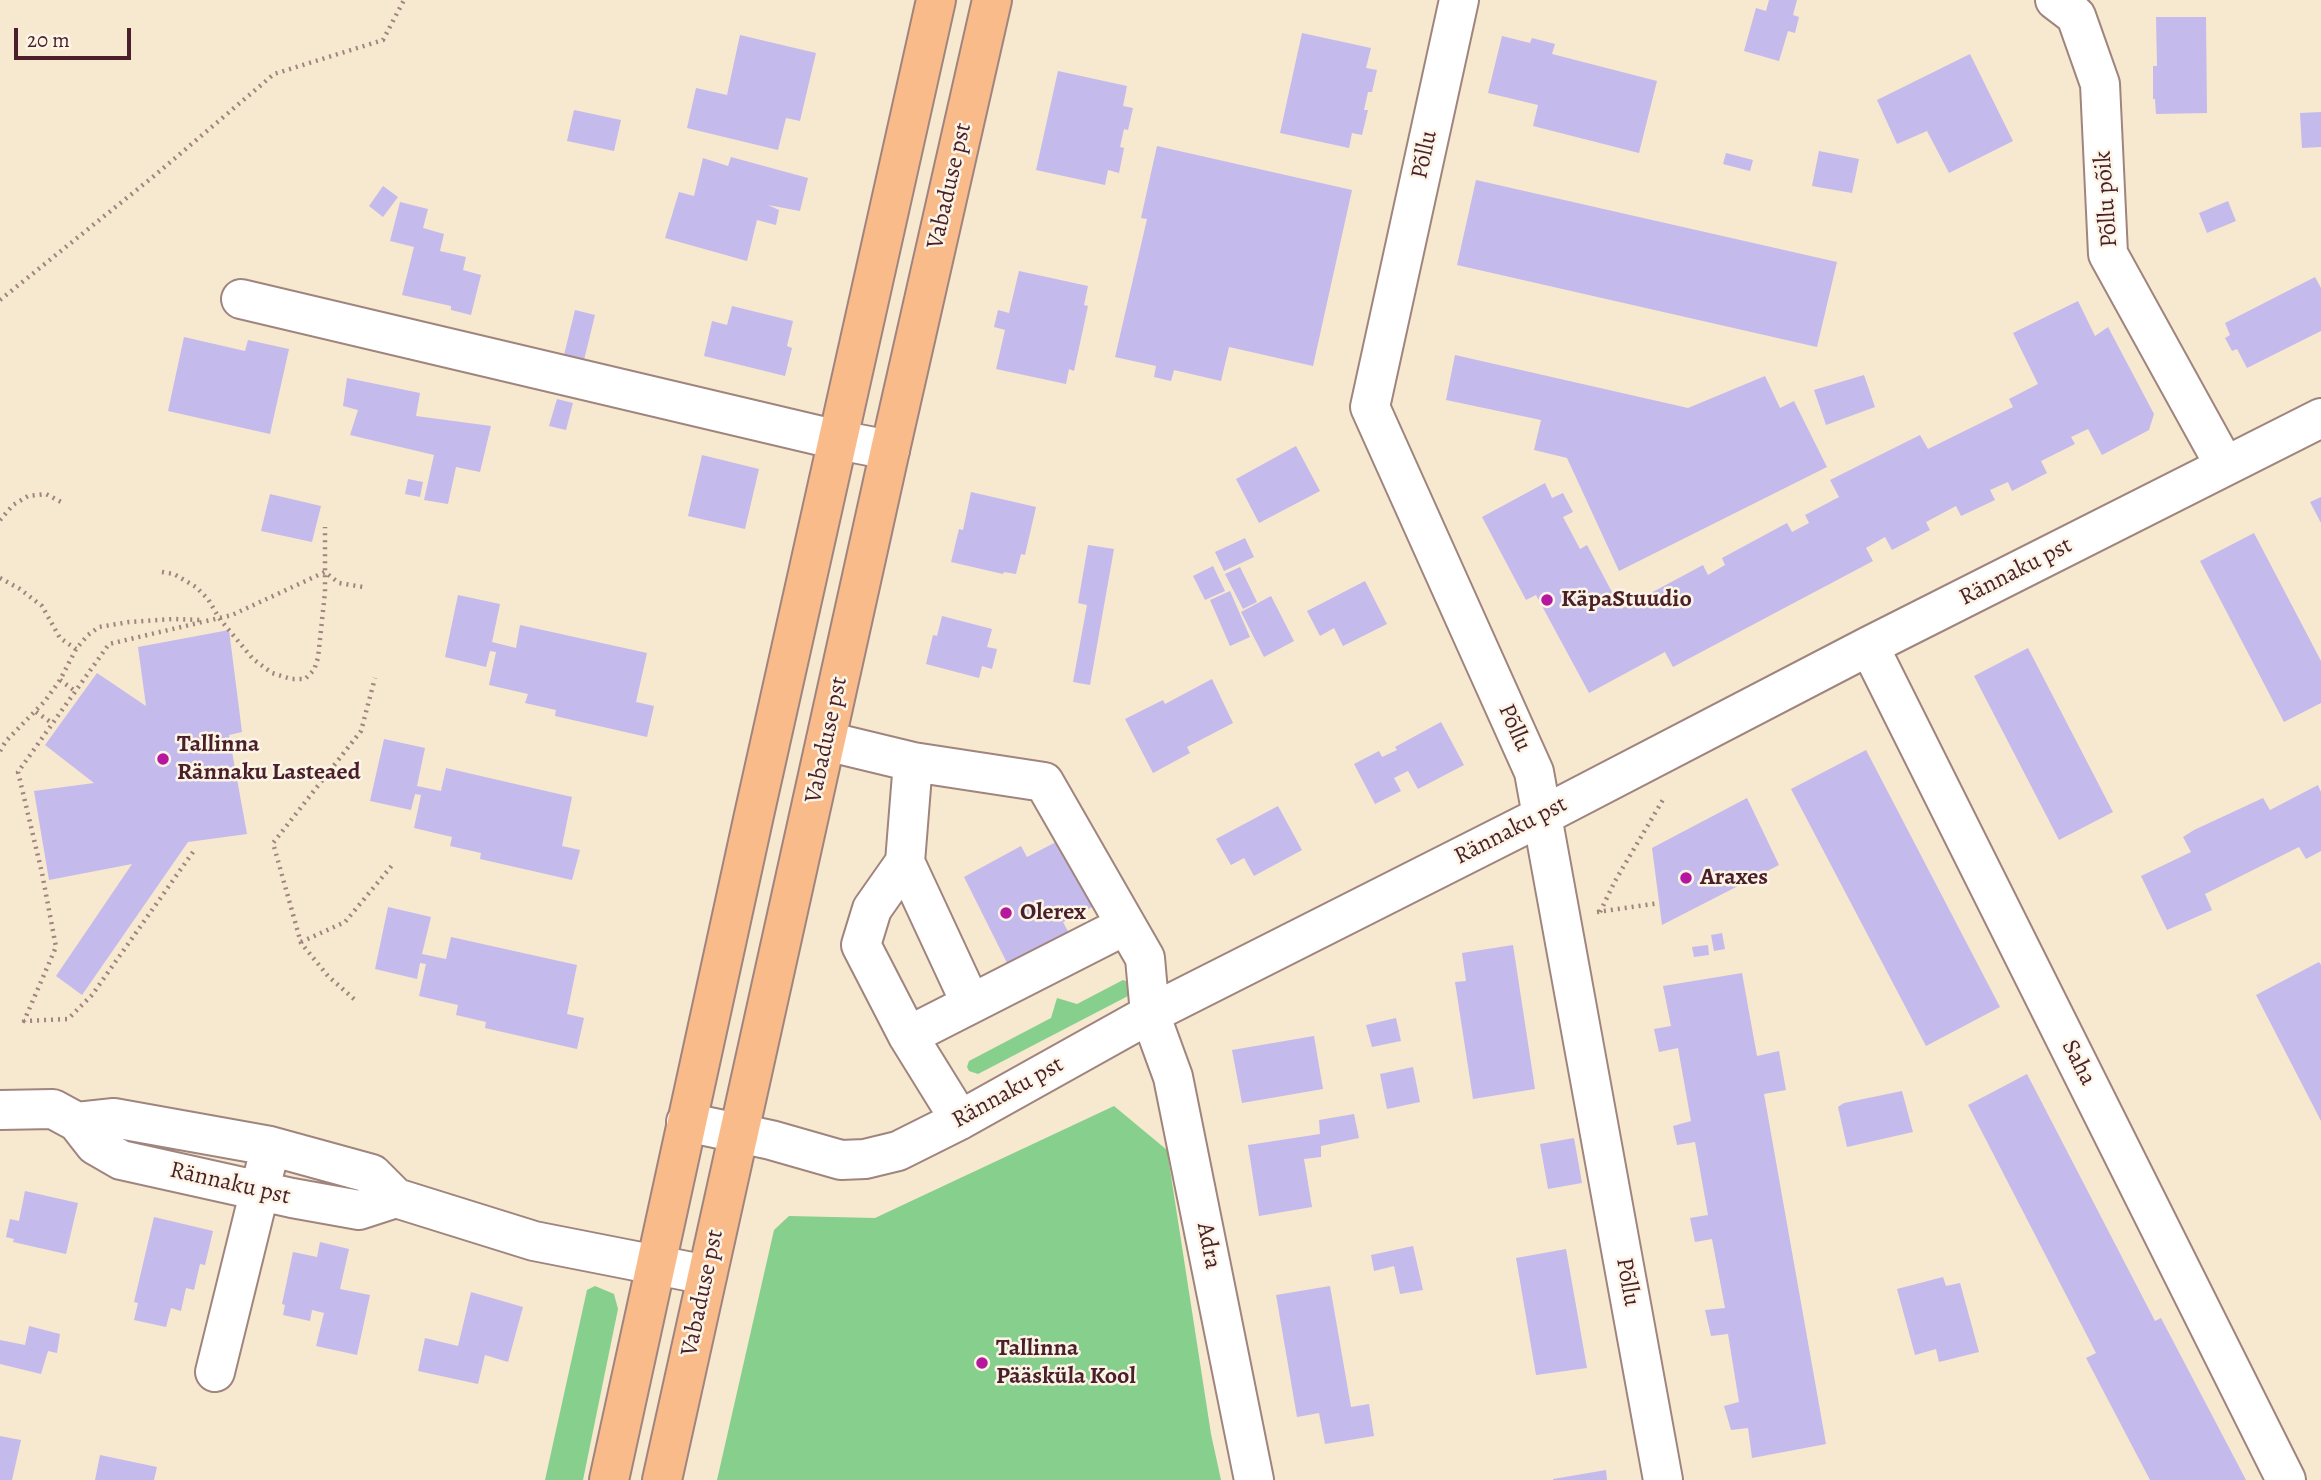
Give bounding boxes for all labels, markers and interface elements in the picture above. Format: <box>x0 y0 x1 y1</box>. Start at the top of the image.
scale bar <box>18 14 135 58</box>
text: 20 m <box>27 26 70 54</box>
street label: Vabaduse pst <box>922 120 978 252</box>
street label: Põllu <box>1406 128 1444 182</box>
street label: Põllu põik <box>2089 150 2125 248</box>
street label: Rännaku pst <box>1955 531 2077 613</box>
place label: KäpaStuudio <box>1561 586 1692 614</box>
marker: KäpaStuudio <box>1539 592 1555 608</box>
street label: Vabaduse pst <box>800 674 854 806</box>
street label: Põllu <box>1491 700 1537 756</box>
place label: Tallinna Rännaku Lasteaed <box>177 731 361 787</box>
marker: Tallinna Rännaku Lasteaed <box>155 751 171 767</box>
street label: Rännaku pst <box>1450 790 1572 872</box>
place label: Araxes <box>1700 864 1768 892</box>
marker: Araxes <box>1678 870 1694 886</box>
place label: Olerex <box>1020 899 1086 927</box>
marker: Olerex <box>998 905 1014 921</box>
street label: Saha <box>2054 1035 2102 1091</box>
street label: Rännaku pst <box>947 1051 1069 1135</box>
street label: Rännaku pst <box>167 1156 293 1212</box>
street label: Adra <box>1189 1220 1227 1272</box>
street label: Vabaduse pst <box>676 1227 730 1359</box>
street label: Põllu <box>1609 1255 1645 1309</box>
place label: Tallinna Pääsküla Kool <box>996 1335 1136 1391</box>
marker: Tallinna Pääsküla Kool <box>974 1355 990 1371</box>

